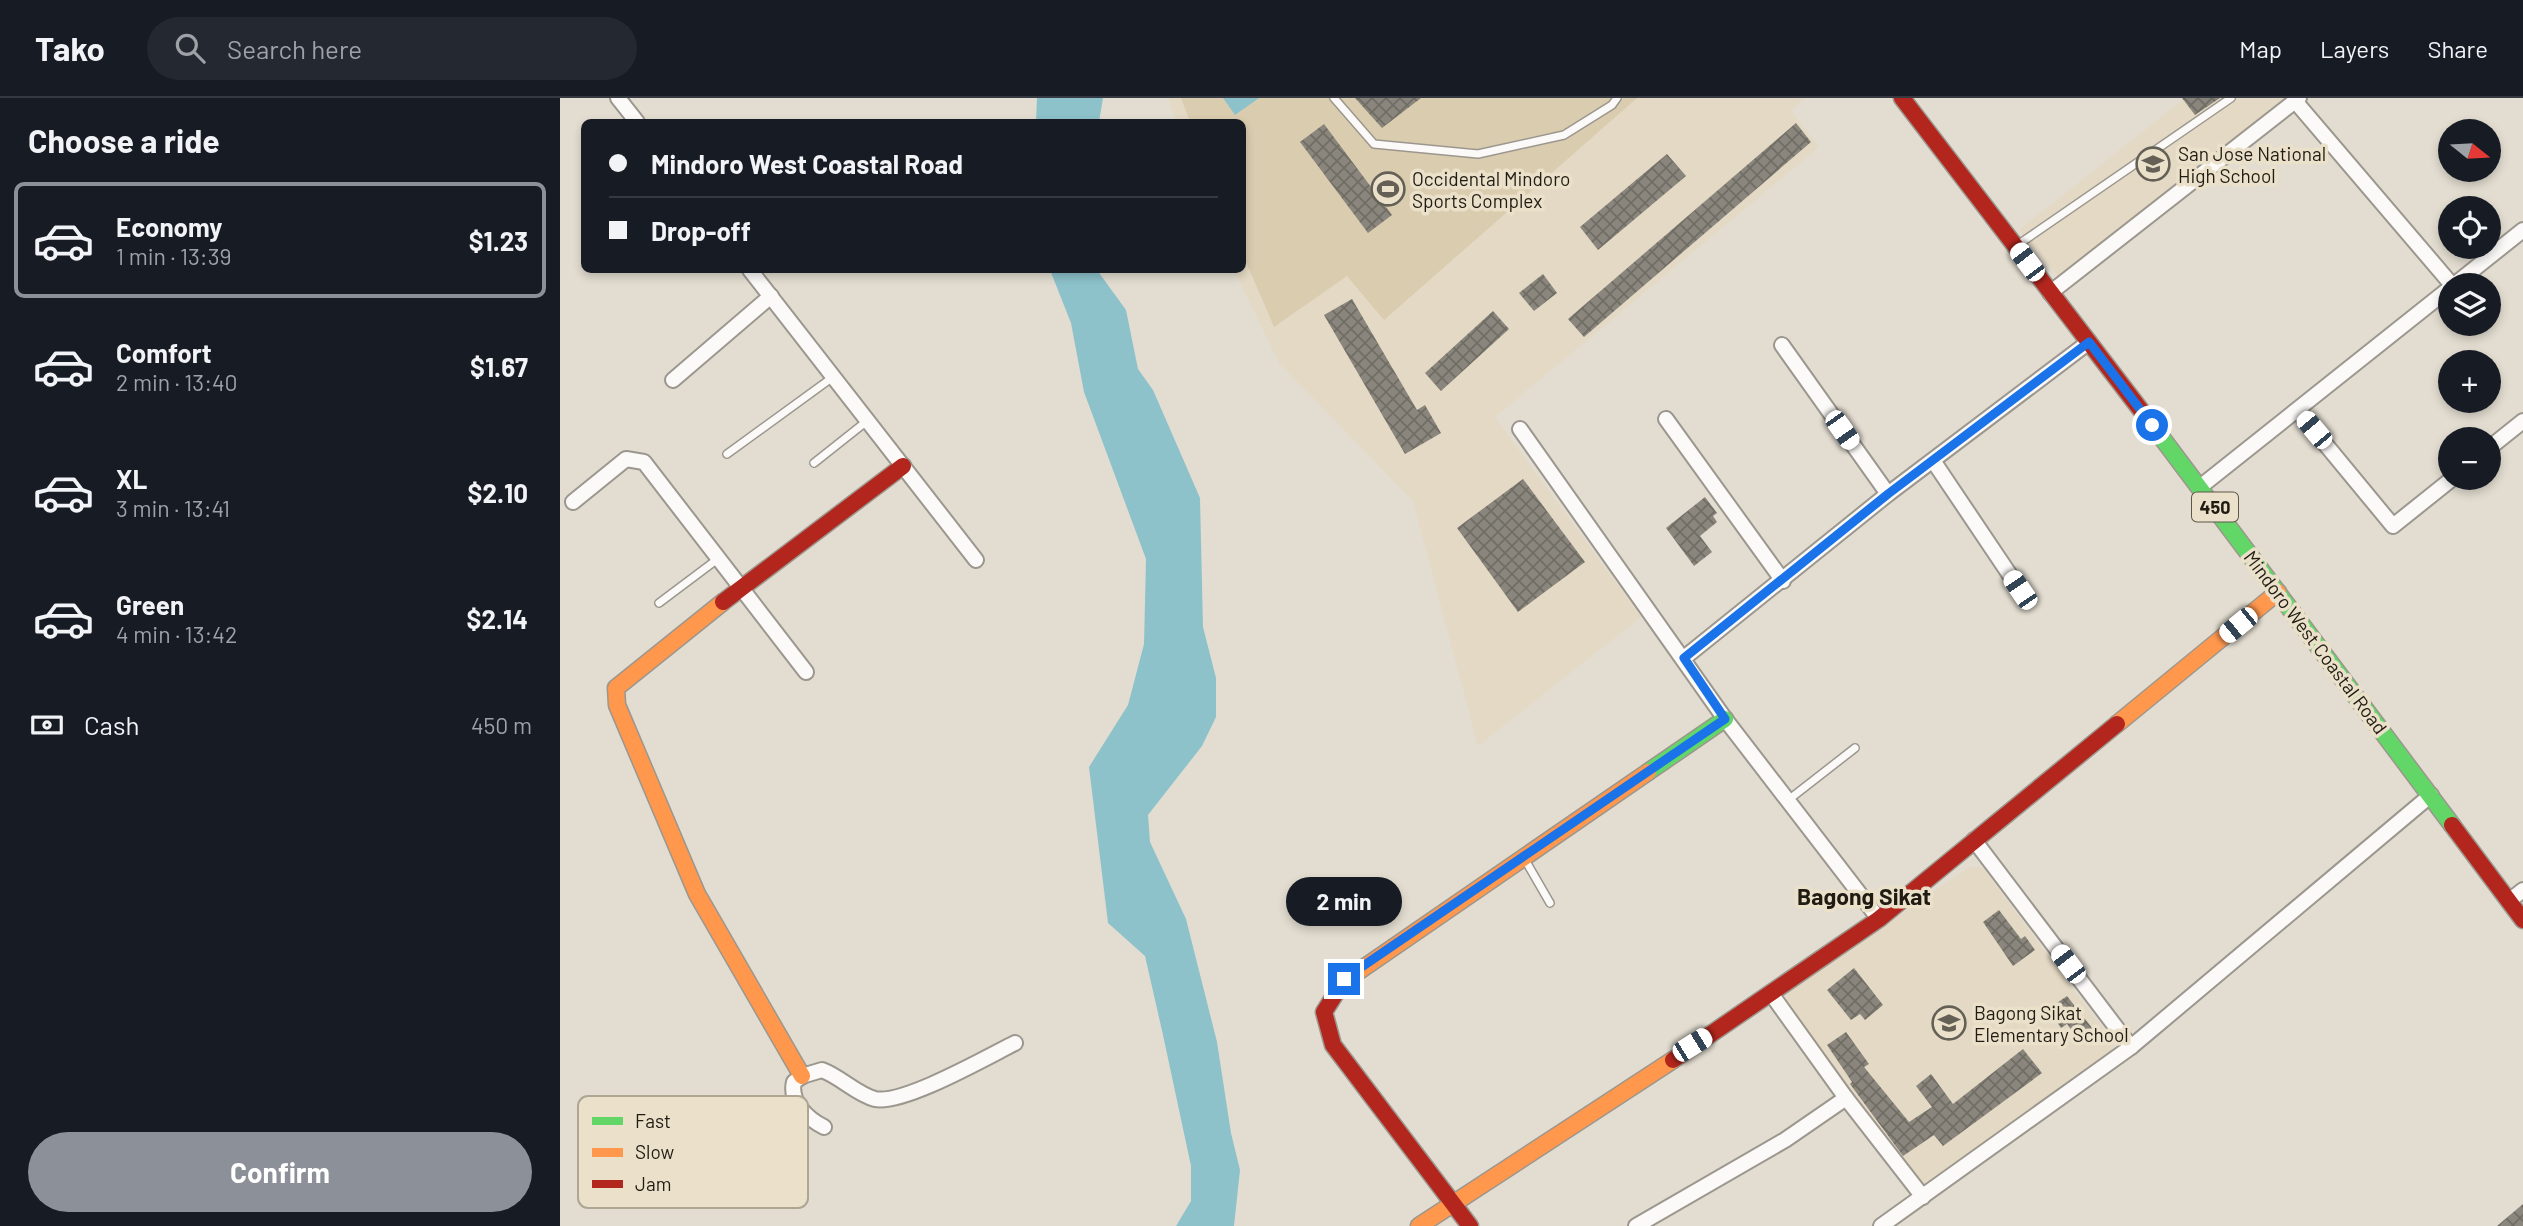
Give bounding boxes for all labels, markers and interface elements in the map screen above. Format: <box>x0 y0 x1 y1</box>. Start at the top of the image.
search box <box>147 17 637 80</box>
text: Tako <box>35 28 105 68</box>
icon: search <box>171 29 209 67</box>
text: Search here <box>227 33 362 64</box>
text: Map <box>2239 34 2282 63</box>
text: Layers <box>2320 34 2389 63</box>
text: Share <box>2427 34 2488 63</box>
north arrow <box>2438 119 2501 182</box>
map controls <box>2438 119 2501 490</box>
text: Choose a ride <box>28 121 220 159</box>
place label: San Jose National High School <box>2178 142 2326 187</box>
school or university icon: San Jose National High School <box>2134 145 2172 183</box>
text: Mindoro West Coastal Road <box>651 148 963 179</box>
place label: Occidental Mindoro Sports Complex <box>1412 167 1570 212</box>
sports icon: Occidental Mindoro Sports Complex <box>1369 170 1407 208</box>
button: locate <box>2438 196 2501 259</box>
icon: car <box>32 209 95 272</box>
text: Economy <box>116 211 222 242</box>
text: Drop-off <box>651 215 751 246</box>
text: $1.23 <box>469 225 528 256</box>
car <box>2006 239 2049 285</box>
text: 1 min · 13:39 <box>116 242 231 270</box>
button: layers <box>2438 273 2501 336</box>
icon: car <box>32 335 95 398</box>
text: Comfort <box>116 337 212 368</box>
button: + <box>2438 350 2501 413</box>
text: $1.67 <box>470 351 528 382</box>
text: 2 min · 13:40 <box>116 368 238 396</box>
car <box>1822 407 1863 453</box>
car <box>2293 407 2336 453</box>
route start <box>2136 409 2168 441</box>
button: − <box>2438 427 2501 490</box>
icon: car <box>32 461 95 524</box>
text: XL <box>116 463 147 494</box>
text: $2.10 <box>468 477 528 508</box>
road number: 450 <box>2192 492 2238 522</box>
text: 3 min · 13:41 <box>116 494 230 522</box>
street label: Mindoro West Coastal Road <box>2240 546 2392 738</box>
car <box>2000 567 2041 613</box>
icon: car <box>32 587 95 650</box>
text: Green <box>116 589 184 620</box>
text: $2.14 <box>467 603 528 634</box>
car <box>2216 604 2261 646</box>
text: 4 min · 13:42 <box>116 620 237 648</box>
icon: cash <box>28 706 66 744</box>
text: Cash <box>84 709 139 740</box>
text: 450 m <box>471 711 532 739</box>
callout: 2 min <box>1286 878 1402 926</box>
district label: Bagong Sikat <box>1797 882 1931 910</box>
text: 2 min <box>1316 887 1372 915</box>
car <box>2047 941 2090 987</box>
route end <box>1328 963 1360 995</box>
place label: Bagong Sikat Elementary School <box>1974 1001 2129 1046</box>
school or university icon: Bagong Sikat Elementary School <box>1930 1004 1968 1042</box>
car <box>1669 1025 1716 1065</box>
legend <box>578 1096 808 1208</box>
text: Fast <box>635 1109 671 1132</box>
button: Confirm <box>28 1132 532 1212</box>
text: Slow <box>635 1140 674 1163</box>
text: Jam <box>635 1172 671 1195</box>

